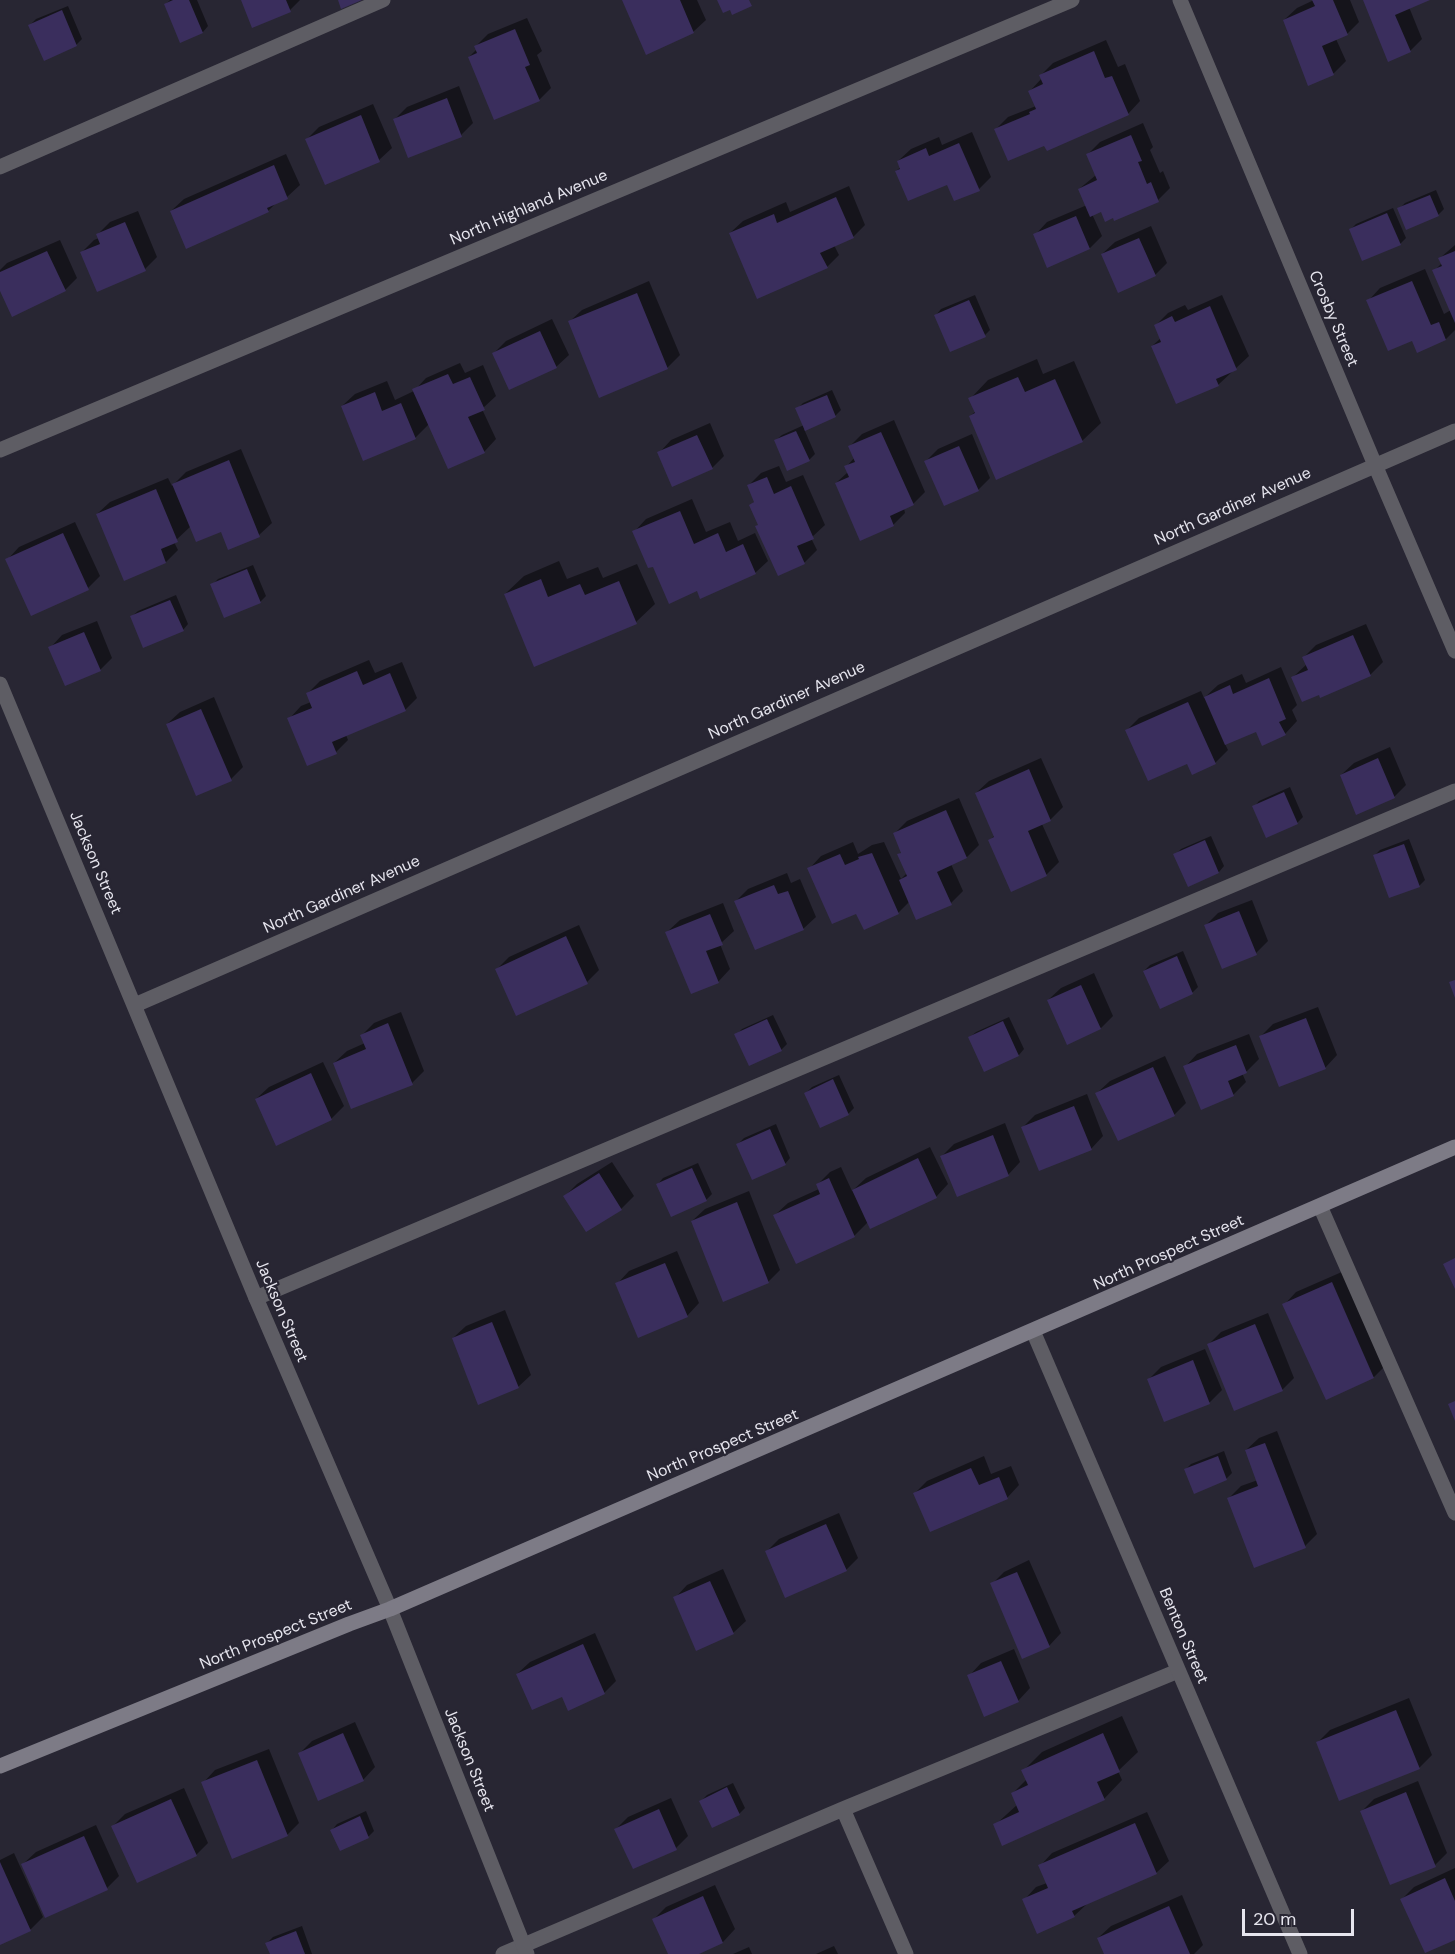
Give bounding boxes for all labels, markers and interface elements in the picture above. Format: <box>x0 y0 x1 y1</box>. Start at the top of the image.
street label: North Highland Avenue <box>447 166 611 250</box>
street label: Crosby Street <box>1304 268 1362 370</box>
street label: North Gardiner Avenue <box>1152 464 1314 550</box>
street label: North Gardiner Avenue <box>706 658 868 744</box>
street label: Jackson Street <box>65 809 125 917</box>
street label: North Gardiner Avenue <box>261 852 423 938</box>
street label: North Prospect Street <box>1091 1211 1247 1295</box>
street label: Jackson Street <box>251 1257 311 1365</box>
street label: North Prospect Street <box>644 1405 802 1487</box>
street label: Benton Street <box>1154 1585 1212 1687</box>
street label: North Prospect Street <box>197 1596 355 1674</box>
street label: Jackson Street <box>440 1706 498 1814</box>
scale bar <box>1245 1897 1358 1935</box>
text: 20 m <box>1253 1907 1296 1931</box>

